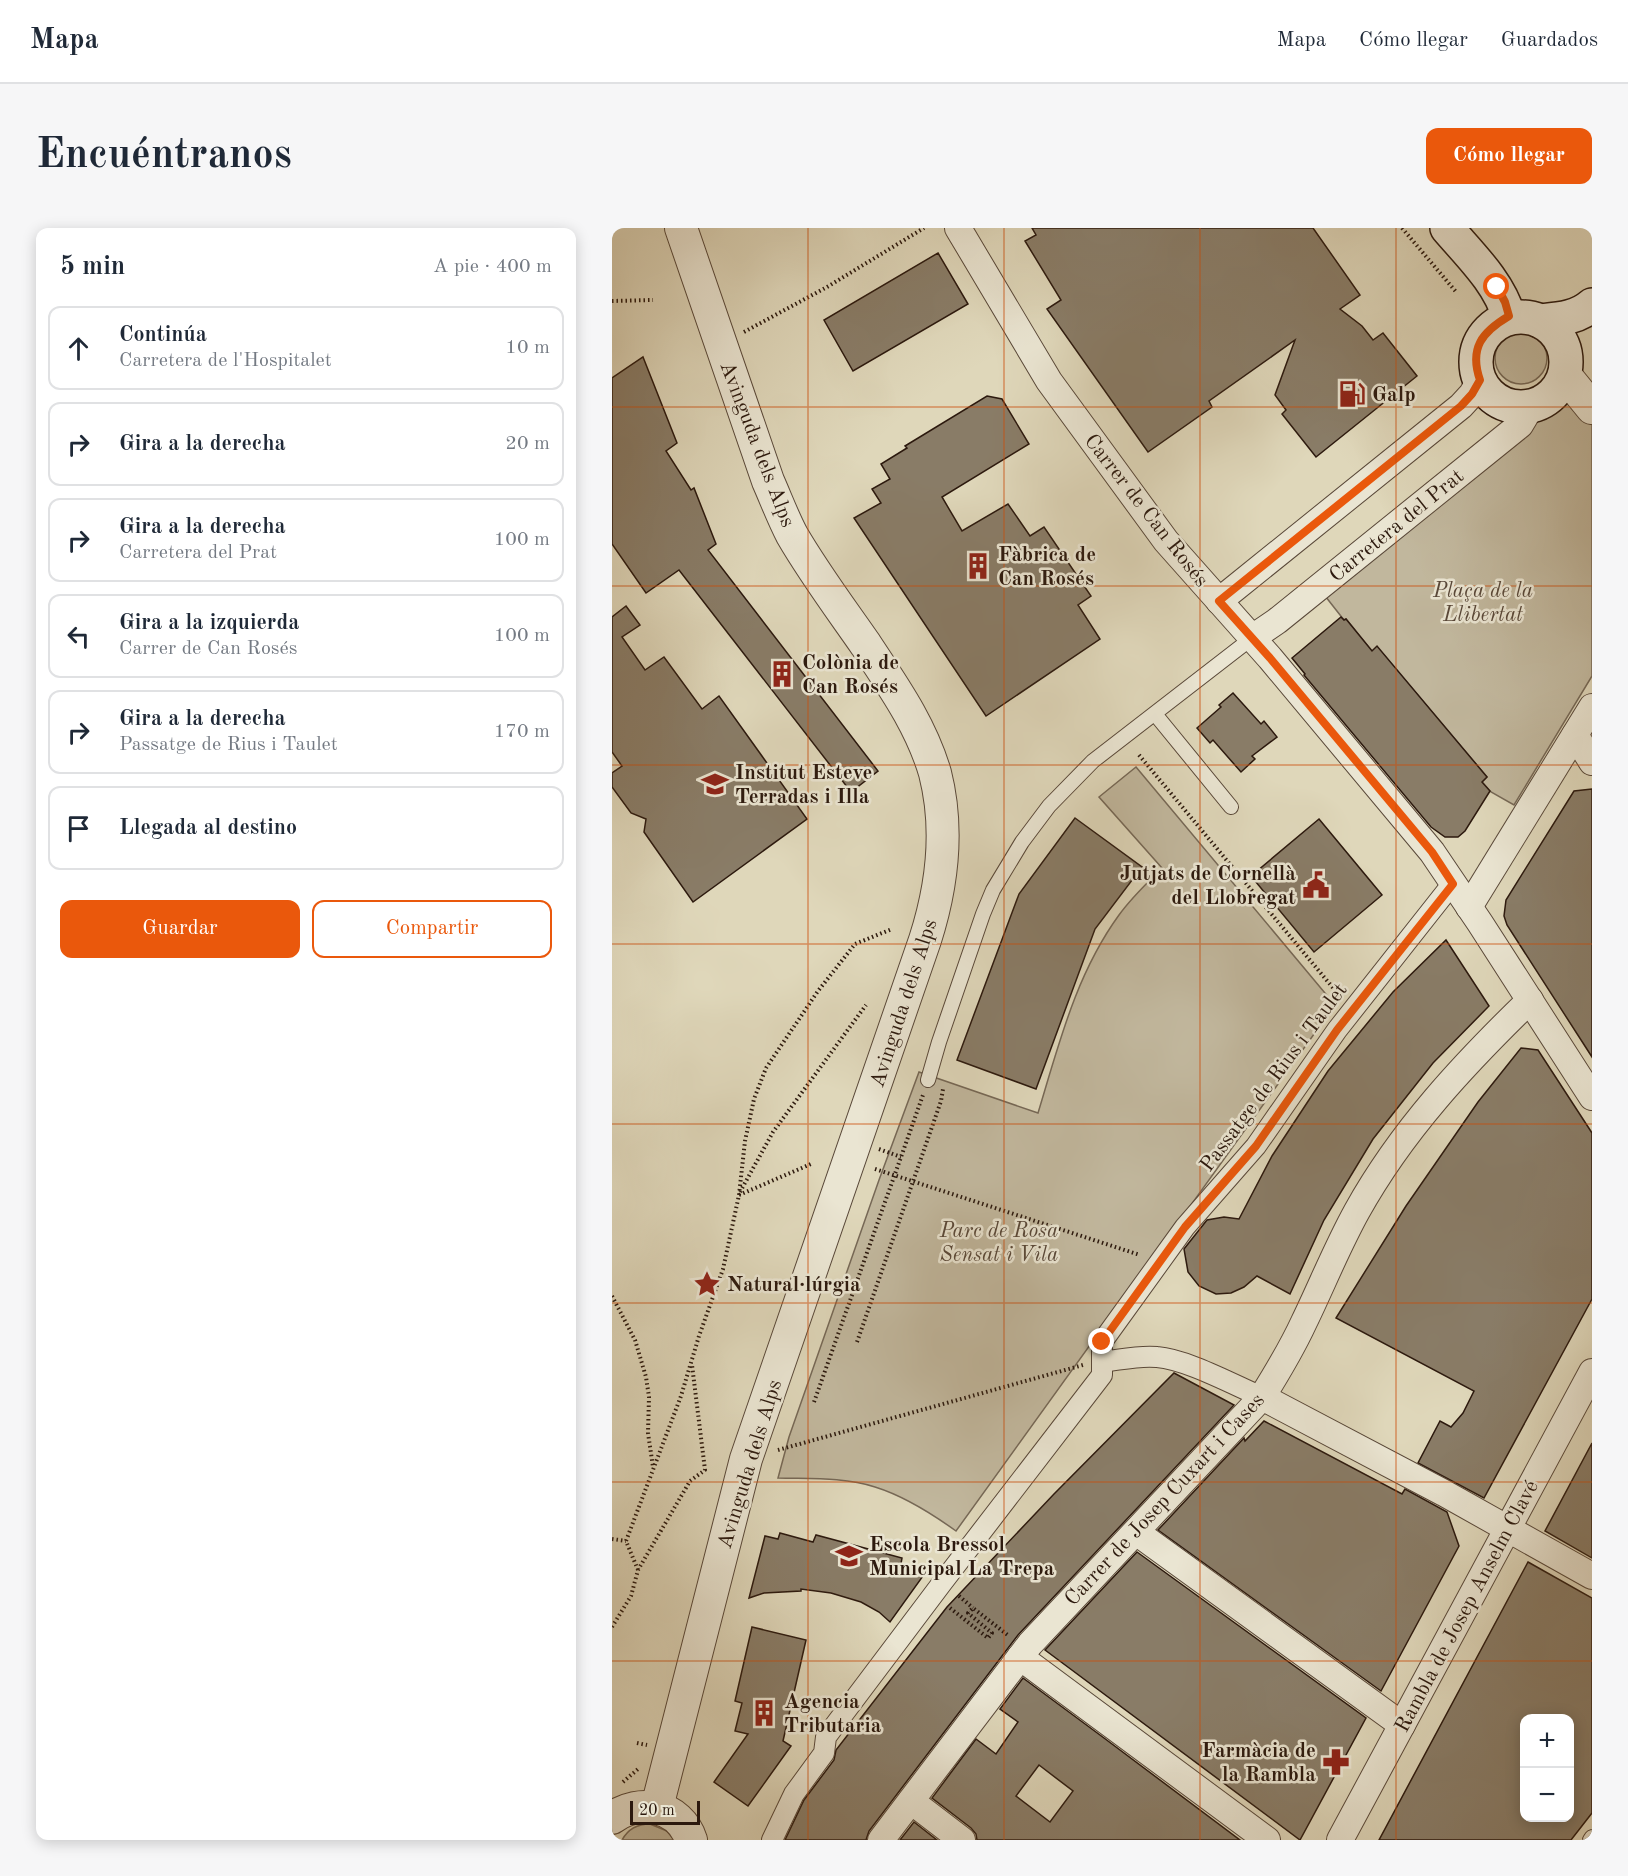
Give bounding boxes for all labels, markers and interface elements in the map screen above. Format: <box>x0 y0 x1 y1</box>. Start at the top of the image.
text: Mapa <box>30 27 99 55</box>
text: Mapa <box>1277 30 1326 51</box>
text: Cómo llegar <box>1359 30 1468 51</box>
text: Guardados <box>1501 30 1598 51</box>
button: Cómo llegar <box>1426 128 1592 184</box>
text: Encuéntranos <box>36 135 292 177</box>
text: 5 min <box>60 254 125 280</box>
text: A pie · 400 m <box>433 257 552 277</box>
route start <box>1483 273 1509 299</box>
text: Continúa <box>119 324 207 346</box>
icon: ahead <box>62 332 95 365</box>
text: 10 m <box>505 338 550 358</box>
text: Carretera de l'Hospitalet <box>119 351 332 371</box>
street label: Avinguda dels Alps <box>715 359 798 530</box>
fuel station icon: Galp <box>1337 379 1367 409</box>
place label: Galp <box>1372 385 1416 406</box>
icon: right <box>62 428 95 461</box>
street label: Carrer de Can Rosés <box>1080 431 1212 591</box>
text: Gira a la derecha <box>119 433 286 455</box>
text: 20 m <box>505 434 550 454</box>
street label: Carretera del Prat <box>1326 466 1468 587</box>
text: Gira a la derecha <box>119 516 286 538</box>
icon: right <box>62 524 95 557</box>
text: 100 m <box>494 530 550 550</box>
text: Carretera del Prat <box>119 543 277 563</box>
place label: Fàbrica de Can Rosés <box>998 545 1096 590</box>
building icon: Fàbrica de Can Rosés <box>963 551 993 581</box>
park label: Plaça de la Llibertat <box>1432 581 1533 626</box>
text: Gira a la izquierda <box>119 612 299 634</box>
icon: left <box>62 620 95 653</box>
text: 100 m <box>494 626 550 646</box>
text: Carrer de Can Rosés <box>119 639 297 659</box>
place label: Colònia de Can Rosés <box>802 653 899 698</box>
building icon: Colònia de Can Rosés <box>767 659 797 689</box>
text: Gira a la derecha <box>119 708 286 730</box>
icon: right <box>62 716 95 749</box>
text: 170 m <box>494 722 550 742</box>
text: Passatge de Rius i Taulet <box>119 735 338 755</box>
place label: Institut Esteve Terradas i Illa <box>735 763 872 808</box>
school or university icon: Institut Esteve Terradas i Illa <box>700 769 730 799</box>
icon: arrive <box>62 812 95 845</box>
text: Llegada al destino <box>119 817 297 839</box>
place label: Jutjats de Cornellà del Llobregat <box>1120 864 1296 909</box>
public building icon: Jutjats de Cornellà del Llobregat <box>1301 870 1331 900</box>
button: Guardar <box>60 900 300 958</box>
button: Compartir <box>312 900 552 958</box>
street label: Avinguda dels Alps <box>867 917 942 1090</box>
street label: Passatge de Rius i Taulet <box>1197 980 1352 1176</box>
park label: Parc de Rosa Sensat i Vila <box>939 1221 1058 1266</box>
place icon: Natural·lúrgia <box>692 1269 722 1299</box>
place label: Natural·lúrgia <box>727 1275 861 1296</box>
route end <box>1088 1328 1114 1354</box>
street label: Avinguda dels Alps <box>715 1377 786 1551</box>
street label: Carrer de Josep Cuxart i Cases <box>1061 1390 1269 1610</box>
street label: Rambla de Josep Anselm Clavé <box>1392 1477 1543 1736</box>
place label: Escola Bressol Municipal La Trepa <box>869 1535 1055 1580</box>
school or university icon: Escola Bressol Municipal La Trepa <box>834 1541 864 1571</box>
place label: Agencia Tributaria <box>784 1692 882 1737</box>
building icon: Agencia Tributaria <box>749 1698 779 1728</box>
map controls <box>1520 1714 1574 1822</box>
button: + <box>1520 1714 1574 1768</box>
place label: Farmàcia de la Rambla <box>1202 1741 1316 1786</box>
pharmacy icon: Farmàcia de la Rambla <box>1321 1747 1351 1777</box>
button: − <box>1520 1768 1574 1822</box>
scale bar <box>630 1798 700 1826</box>
text: 20 m <box>639 1803 675 1819</box>

